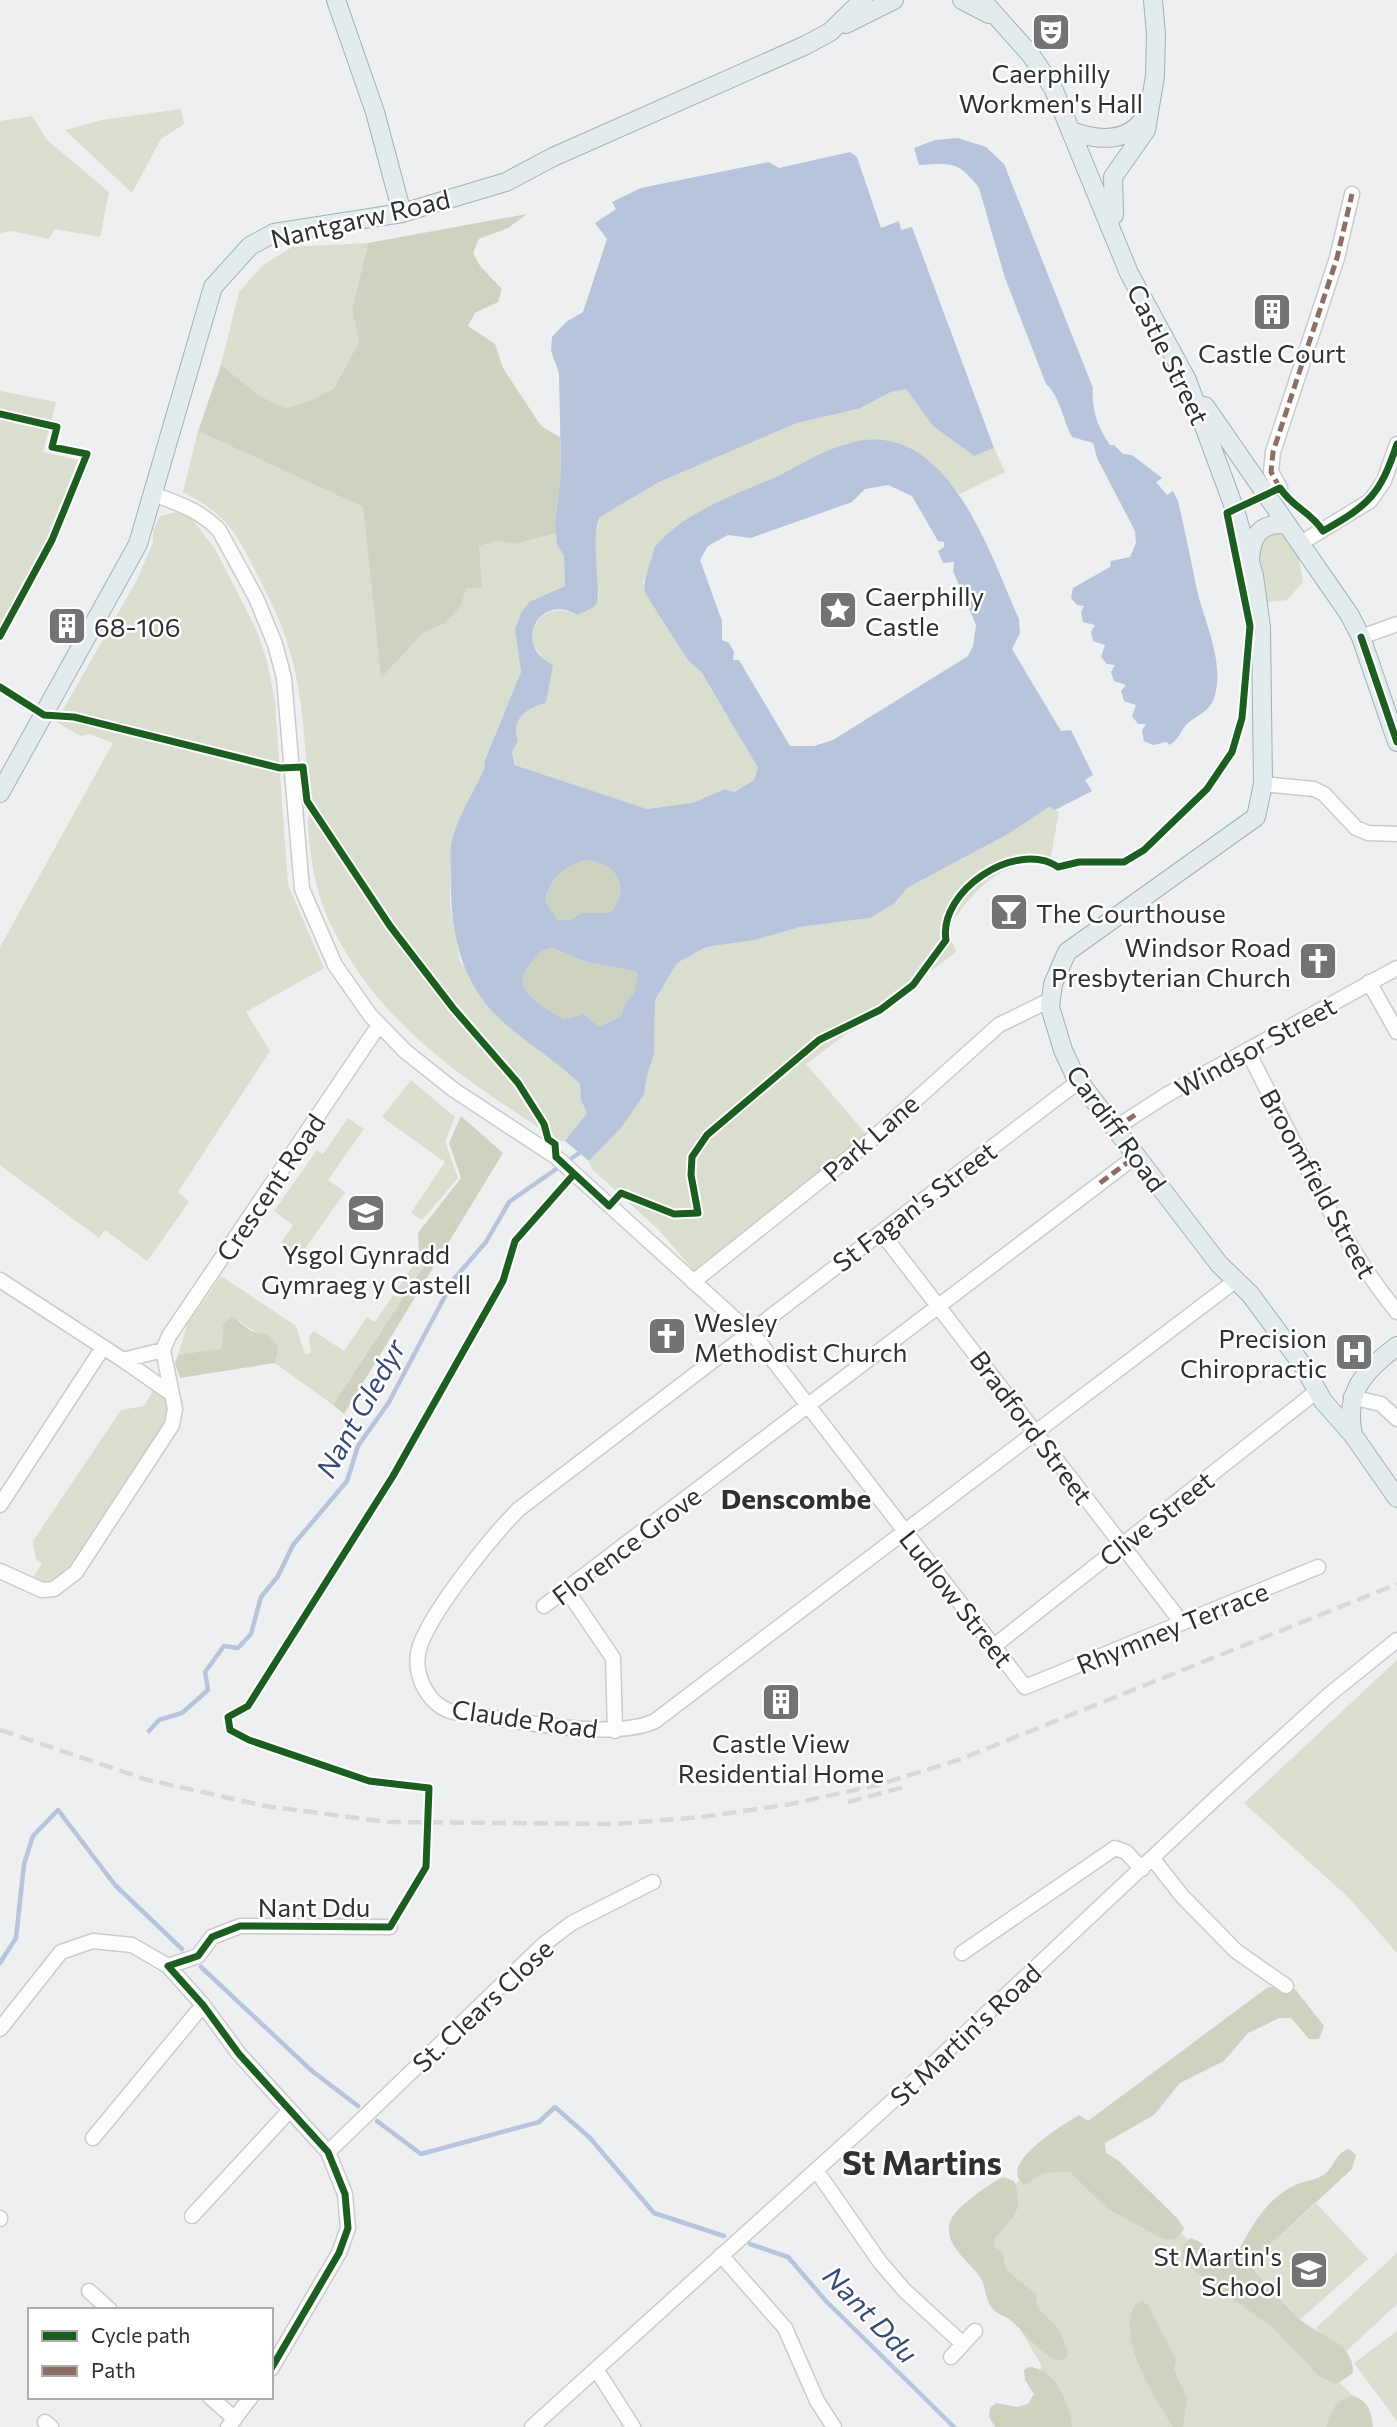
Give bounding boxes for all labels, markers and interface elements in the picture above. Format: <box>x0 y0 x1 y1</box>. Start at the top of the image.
theatre icon: Caerphilly Workmen's Hall <box>1030 11 1072 53</box>
place label: Caerphilly Workmen's Hall <box>959 57 1143 118</box>
street label: Nantgarw Road <box>267 182 453 254</box>
street label: Castle Street <box>1122 279 1216 429</box>
building icon: Castle Court <box>1251 291 1293 333</box>
place label: Castle Court <box>1198 337 1346 368</box>
place label: Caerphilly Castle <box>865 580 984 641</box>
place icon: Caerphilly Castle <box>817 589 859 631</box>
building icon: 68-106 <box>46 605 88 647</box>
place label: 68-106 <box>94 611 180 642</box>
bar icon: The Courthouse <box>988 891 1030 933</box>
place label: The Courthouse <box>1036 897 1226 928</box>
place label: Windsor Road Presbyterian Church <box>1051 931 1291 992</box>
church icon: Windsor Road Presbyterian Church <box>1297 940 1339 982</box>
street label: Windsor Street <box>1169 989 1341 1103</box>
street label: Cardiff Road <box>1061 1059 1173 1197</box>
street label: Broomfield Street <box>1254 1083 1384 1283</box>
street label: Park Lane <box>816 1087 924 1187</box>
street label: Crescent Road <box>209 1107 331 1267</box>
street label: St Fagan's Street <box>826 1134 1002 1278</box>
school or university icon: Ysgol Gynradd Gymraeg y Castell <box>345 1192 387 1234</box>
place label: Ysgol Gynradd Gymraeg y Castell <box>261 1238 471 1299</box>
place label: Wesley Methodist Church <box>694 1306 907 1367</box>
church icon: Wesley Methodist Church <box>646 1315 688 1357</box>
place label: Precision Chiropractic <box>1180 1322 1327 1383</box>
hospital icon: Precision Chiropractic <box>1333 1331 1375 1373</box>
water label: Nant Gledyr <box>308 1332 412 1483</box>
street label: Bradford Street <box>964 1344 1100 1510</box>
street label: Clive Street <box>1093 1464 1219 1572</box>
street label: Florence Grove <box>546 1479 706 1611</box>
district label: Denscombe <box>721 1481 871 1515</box>
street label: Ludlow Street <box>894 1523 1020 1673</box>
street label: Rhymney Terrace <box>1072 1574 1272 1680</box>
building icon: Castle View Residential Home <box>760 1681 802 1723</box>
street label: Claude Road <box>450 1692 600 1744</box>
place label: Castle View Residential Home <box>678 1727 884 1788</box>
street label: Nant Ddu <box>258 1891 370 1922</box>
street label: St. Clears Close <box>405 1932 559 2078</box>
street label: St Martin's Road <box>883 1956 1047 2112</box>
district label: St Martins <box>842 2141 1002 2182</box>
place label: St Martin's School <box>1153 2240 1282 2301</box>
school or university icon: St Martin's School <box>1288 2249 1330 2291</box>
water label: Nant Ddu <box>817 2259 926 2370</box>
legend <box>28 2308 273 2399</box>
text: Cycle path <box>91 2322 190 2347</box>
text: Path <box>91 2357 136 2382</box>

